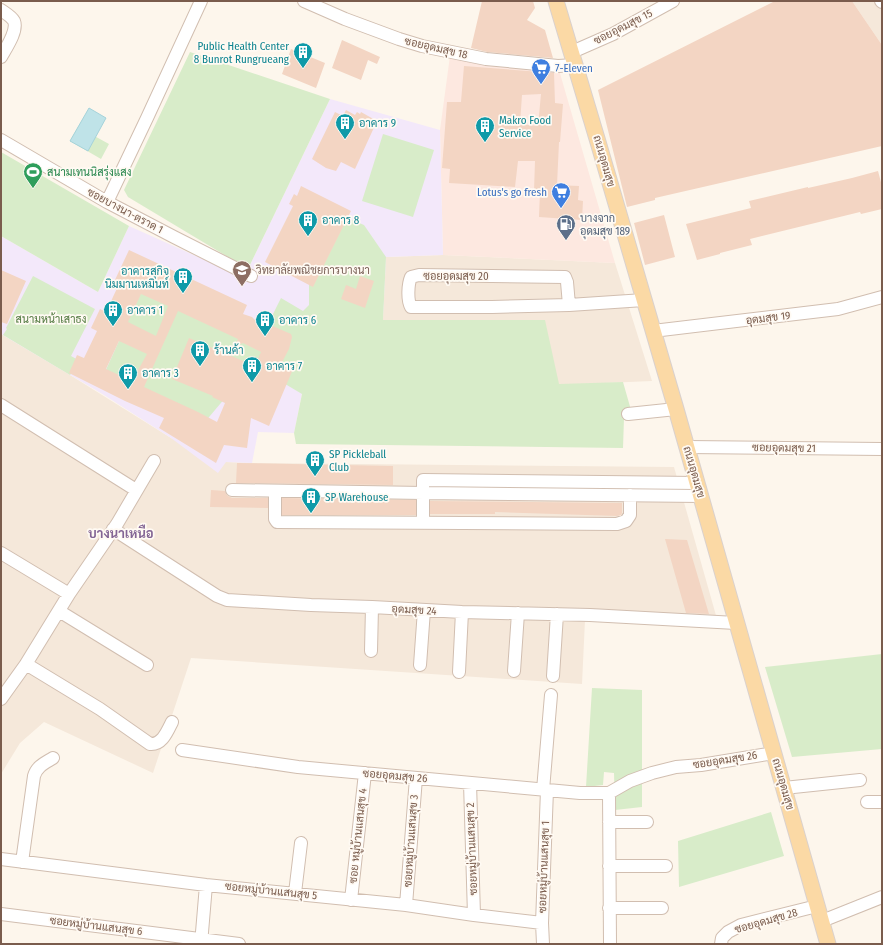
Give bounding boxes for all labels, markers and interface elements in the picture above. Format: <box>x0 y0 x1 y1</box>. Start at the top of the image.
street label: ซอยอุดมสุข 15 <box>591 7 655 49</box>
street label: ซอยอุดมสุข 18 <box>403 34 469 64</box>
place label: Public Health Center 8 Bunrot Rungrueang <box>194 40 290 66</box>
building icon: Public Health Center 8 Bunrot Rungrueang <box>292 41 314 69</box>
supermarket icon: 7-Eleven <box>530 57 552 85</box>
place label: 7-Eleven <box>555 62 593 75</box>
building icon: อาคาร 9 <box>334 112 356 140</box>
place label: Makro Food Service <box>499 114 551 140</box>
building icon: Makro Food Service <box>474 115 496 143</box>
place label: อาคาร 9 <box>359 117 396 130</box>
street label: ถนนอุดมสุข <box>589 134 618 189</box>
sports icon: สนามเทนนิสรุ่งแสง <box>22 161 44 189</box>
place label: สนามเทนนิสรุ่งแสง <box>47 165 132 181</box>
supermarket icon: Lotus's go fresh <box>550 181 572 209</box>
street label: ซอยบางนา-ตราด 1 <box>85 186 165 236</box>
place label: Lotus's go fresh <box>477 186 547 199</box>
building icon: อาคาร 8 <box>297 209 319 237</box>
place label: บางจาก อุดมสุข 189 <box>580 212 630 240</box>
fuel station icon: บางจาก อุดมสุข 189 <box>555 213 577 241</box>
place label: อาคาร 8 <box>322 214 360 227</box>
school or university icon: วิทยาลัยพณิชยการบางนา <box>231 259 253 287</box>
place label: วิทยาลัยพณิชยการบางนา <box>256 263 370 277</box>
place label: อาคารสุกิจ นิมมานเหมินท์ <box>105 265 169 291</box>
building icon: อาคารสุกิจ นิมมานเหมินท์ <box>172 266 194 294</box>
street label: ซอยอุดมสุข 20 <box>423 270 489 285</box>
building icon: อาคาร 1 <box>102 299 124 327</box>
place label: อาคาร 1 <box>127 304 163 317</box>
building icon: อาคาร 6 <box>254 309 276 337</box>
street label: อุดมสุข 19 <box>745 309 791 329</box>
park label: สนามหน้าเสาธง <box>16 312 86 326</box>
place label: อาคาร 6 <box>279 314 317 327</box>
building icon: ร้านค้า <box>189 339 211 367</box>
place label: ร้านค้า <box>214 343 244 357</box>
building icon: อาคาร 7 <box>241 355 263 383</box>
place label: อาคาร 7 <box>266 360 303 373</box>
building icon: อาคาร 3 <box>117 362 139 390</box>
place label: อาคาร 3 <box>142 367 179 380</box>
street label: ซอยอุดมสุข 21 <box>752 441 816 457</box>
street label: ถนนอุดมสุข <box>679 445 708 500</box>
place label: SP Pickleball Club <box>329 448 386 474</box>
building icon: SP Pickleball Club <box>304 449 326 477</box>
building icon: SP Warehouse <box>300 486 322 514</box>
place label: SP Warehouse <box>325 491 389 504</box>
district label: บางนาเหนือ <box>88 524 154 541</box>
street label: อุดมสุข 24 <box>391 602 438 620</box>
street label: ซอยอุดมสุข 26 <box>692 748 759 773</box>
street label: ถนนอุดมสุข <box>768 757 797 812</box>
street label: ซอยอุดมสุข 26 <box>362 767 429 787</box>
street label: ซอย หมู่บ้านแสนสุข 4 <box>346 787 372 885</box>
street label: ซอยหมู่บ้านแสนสุข 3 <box>400 794 423 888</box>
street label: ซอยหมู่บ้านแสนสุข 2 <box>463 802 482 896</box>
street label: ซอยหมู่บ้านแสนสุข 1 <box>535 821 554 913</box>
street label: ซอยหมู่บ้านแสนสุข 5 <box>224 879 318 904</box>
street label: ซอยอุดมสุข 28 <box>733 906 800 938</box>
street label: ซอยหมู่บ้านแสนสุข 6 <box>49 913 144 940</box>

